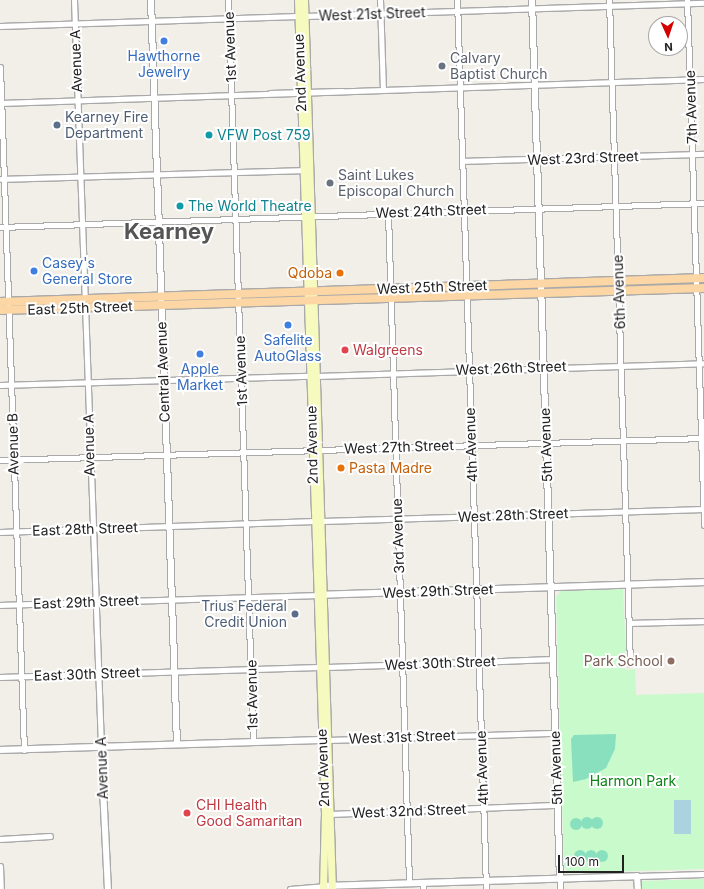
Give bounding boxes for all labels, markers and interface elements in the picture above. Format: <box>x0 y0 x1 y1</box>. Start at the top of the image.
street label: West 21st Street <box>318 4 426 24</box>
street label: 1st Avenue <box>220 11 240 83</box>
north arrow <box>648 16 688 56</box>
street label: Avenue A <box>67 29 85 93</box>
street label: 2nd Avenue <box>290 33 310 113</box>
marker: Hawthorne Jewelry <box>159 36 169 46</box>
text: N <box>664 40 673 54</box>
place label: Hawthorne Jewelry <box>128 48 200 80</box>
place label: Calvary Baptist Church <box>450 50 548 82</box>
marker: Calvary Baptist Church <box>437 61 447 71</box>
street label: 7th Avenue <box>681 70 701 144</box>
place label: Kearney Fire Department <box>65 109 148 142</box>
marker: Kearney Fire Department <box>52 120 62 130</box>
place label: VFW Post 759 <box>217 127 311 143</box>
marker: VFW Post 759 <box>204 130 214 140</box>
street label: West 23rd Street <box>527 148 639 168</box>
place label: Saint Lukes Episcopal Church <box>338 167 454 200</box>
marker: Saint Lukes Episcopal Church <box>325 178 335 188</box>
place label: The World Theatre <box>188 198 312 214</box>
marker: The World Theatre <box>175 201 185 211</box>
street label: West 24th Street <box>375 201 487 221</box>
district label: Kearney <box>124 219 214 245</box>
street label: 6th Avenue <box>609 254 629 330</box>
place label: Casey's General Store <box>42 255 133 288</box>
place label: Qdoba <box>288 265 332 281</box>
marker: Casey's General Store <box>29 266 39 276</box>
marker: Qdoba <box>335 268 345 278</box>
street label: West 25th Street <box>376 277 488 297</box>
street label: East 25th Street <box>27 298 133 318</box>
marker: Safelite AutoGlass <box>283 320 293 330</box>
street label: Central Avenue <box>153 321 173 423</box>
place label: Safelite AutoGlass <box>254 332 322 364</box>
street label: 1st Avenue <box>231 335 251 407</box>
place label: Walgreens <box>353 342 423 358</box>
marker: Walgreens <box>340 345 350 355</box>
marker: Apple Market <box>195 349 205 359</box>
street label: West 26th Street <box>455 358 567 378</box>
place label: Apple Market <box>177 361 223 394</box>
street label: 2nd Avenue <box>303 406 321 484</box>
street label: 4th Avenue <box>461 407 481 483</box>
street label: 5th Avenue <box>536 407 556 483</box>
street label: Avenue B <box>4 413 22 475</box>
street label: Avenue A <box>80 413 98 477</box>
street label: West 27th Street <box>344 437 454 457</box>
place label: Pasta Madre <box>349 460 432 476</box>
marker: Pasta Madre <box>336 463 346 473</box>
street label: 3rd Avenue <box>388 498 408 574</box>
street label: West 28th Street <box>457 505 569 525</box>
street label: East 28th Street <box>32 519 138 539</box>
street label: West 29th Street <box>382 581 494 601</box>
street label: East 29th Street <box>33 592 139 612</box>
place label: Trius Federal Credit Union <box>201 598 287 630</box>
marker: Trius Federal Credit Union <box>290 609 300 619</box>
street label: West 30th Street <box>384 653 496 673</box>
place label: Park School <box>584 653 663 669</box>
marker: Park School <box>666 656 676 666</box>
street label: 1st Avenue <box>243 659 261 731</box>
street label: East 30th Street <box>34 664 140 684</box>
street label: West 31st Street <box>348 727 456 747</box>
street label: 2nd Avenue <box>313 728 333 808</box>
street label: 4th Avenue <box>472 730 492 806</box>
street label: 5th Avenue <box>546 730 566 806</box>
street label: Avenue A <box>93 736 111 800</box>
park label: Harmon Park <box>590 773 676 789</box>
place label: CHI Health Good Samaritan <box>196 797 302 830</box>
street label: West 32nd Street <box>351 801 467 821</box>
marker: CHI Health Good Samaritan <box>181 807 193 819</box>
scale bar <box>560 847 626 873</box>
text: 100 m <box>565 854 599 869</box>

